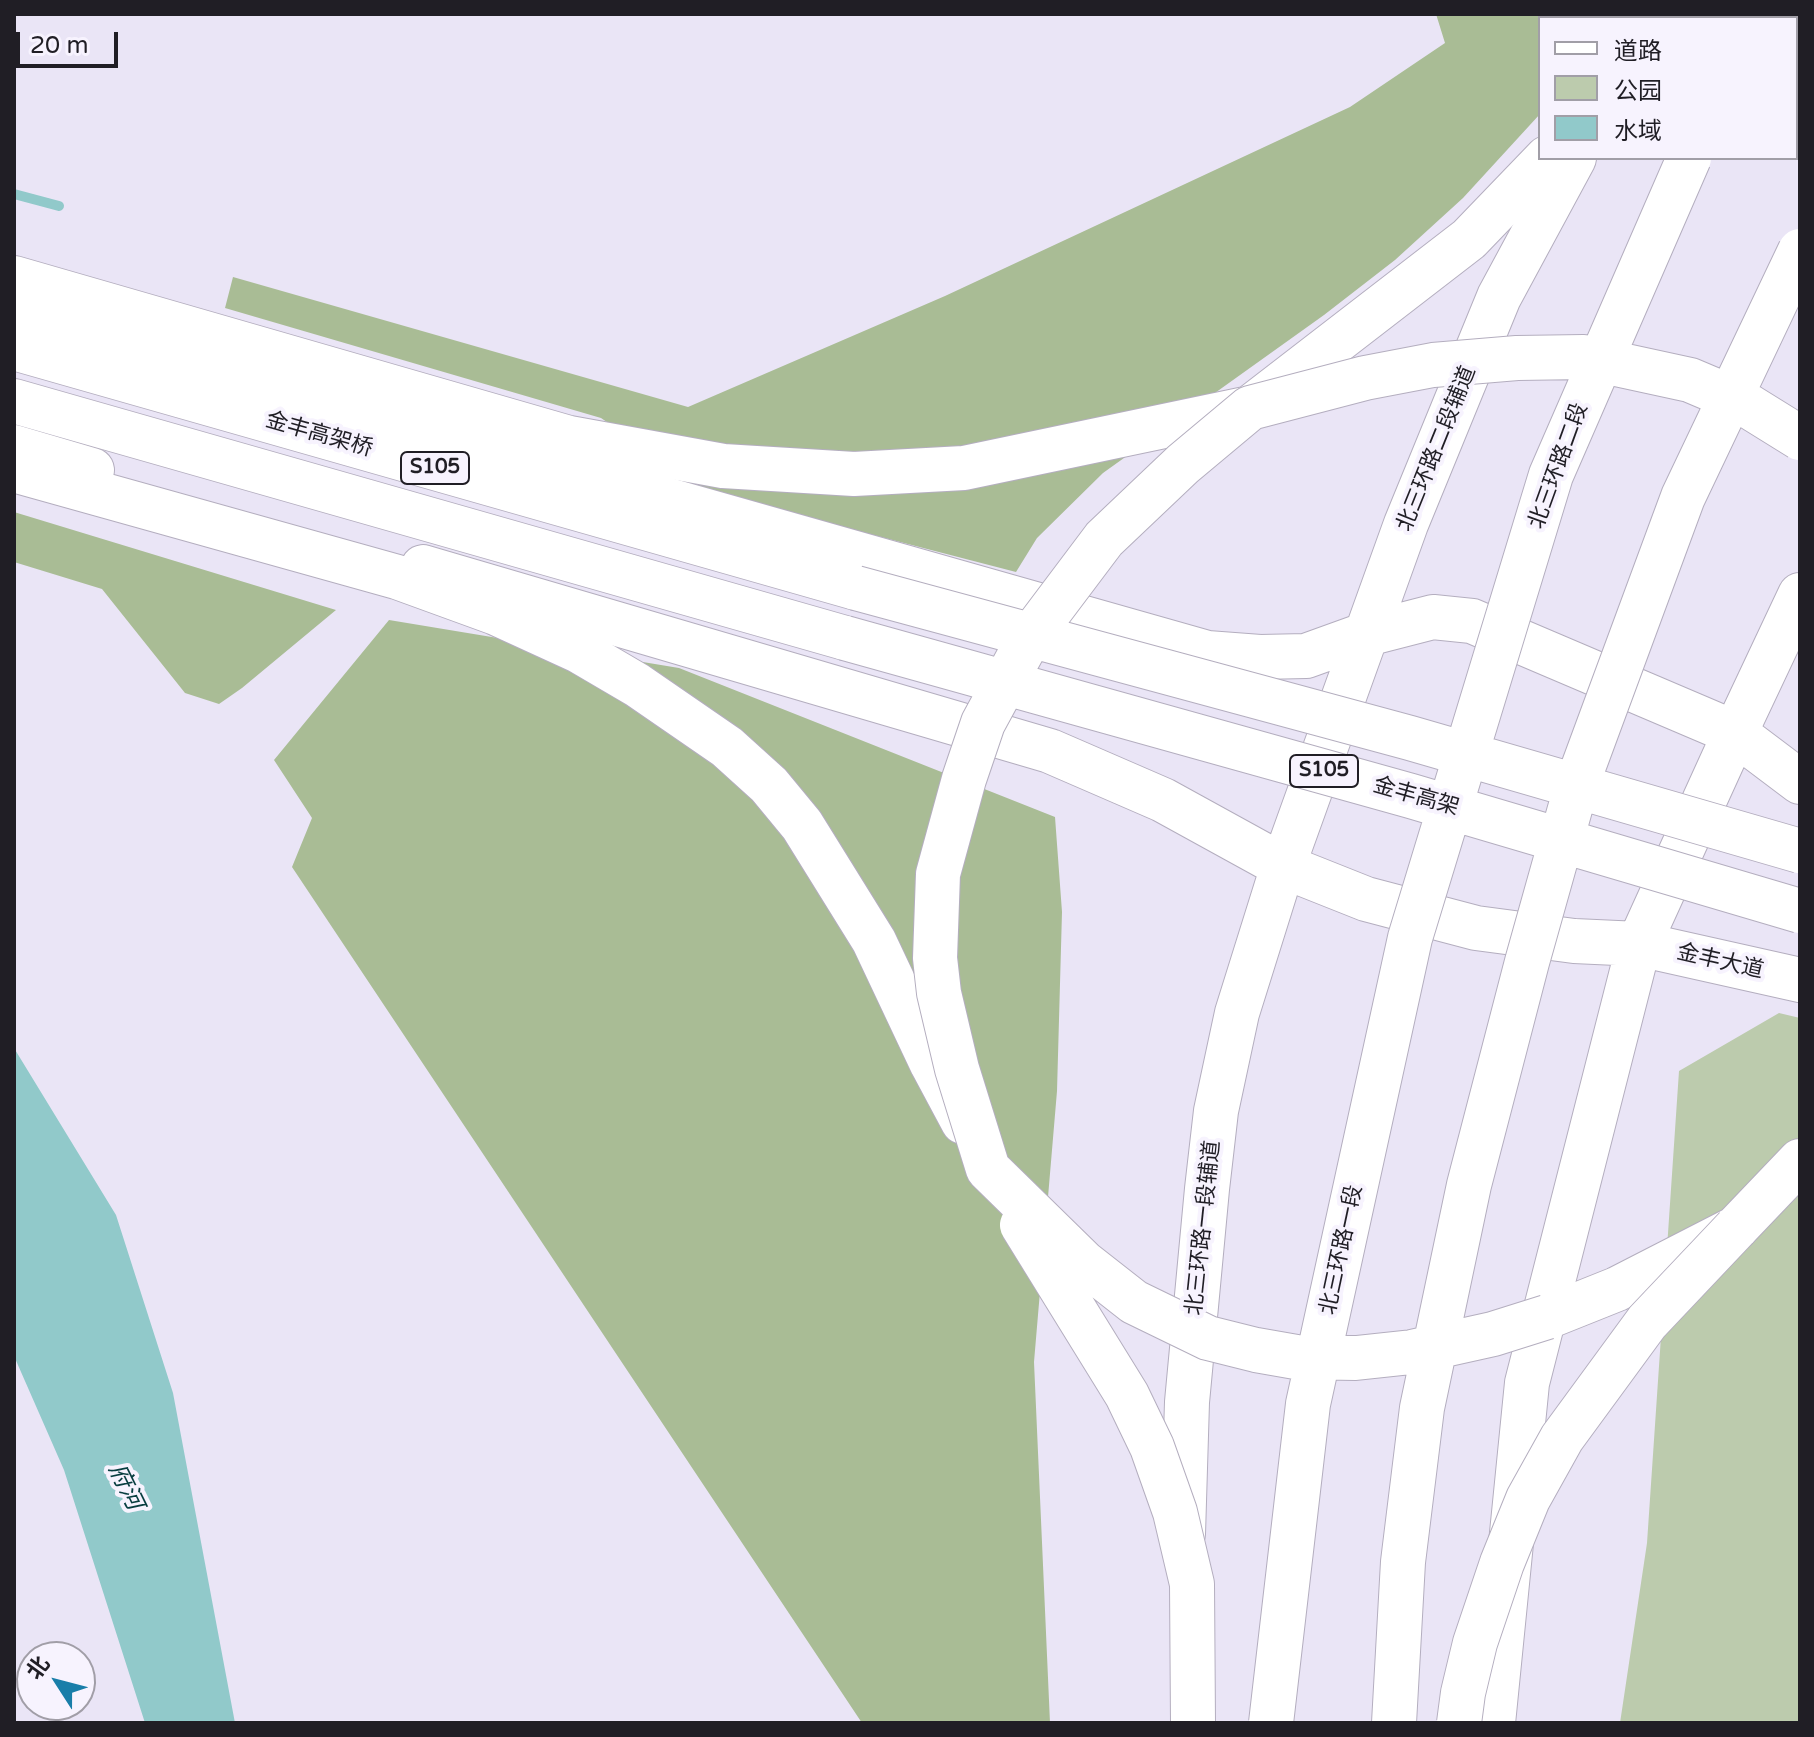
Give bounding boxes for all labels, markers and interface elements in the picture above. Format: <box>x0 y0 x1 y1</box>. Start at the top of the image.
scale bar <box>20 16 122 66</box>
legend <box>1538 16 1798 160</box>
text: 20 m <box>30 31 88 60</box>
text: 道路 <box>1614 37 1662 66</box>
text: 公园 <box>1614 77 1662 106</box>
text: 水域 <box>1614 117 1662 146</box>
street label: 北三环路二段辅道 <box>1392 362 1482 536</box>
street label: 北三环路二段 <box>1524 399 1594 533</box>
street label: 金丰高架桥 <box>262 407 376 463</box>
road number: S105 <box>401 452 469 484</box>
road number: S105 <box>1290 755 1358 787</box>
street label: 金丰高架 <box>1370 772 1462 822</box>
street label: 金丰大道 <box>1674 939 1766 985</box>
street label: 北三环路一段辅道 <box>1182 1139 1226 1317</box>
street label: 北三环路一段 <box>1315 1183 1369 1317</box>
water label: 府河 <box>102 1459 148 1515</box>
north arrow <box>16 1641 96 1721</box>
text: 北 <box>21 1652 55 1685</box>

